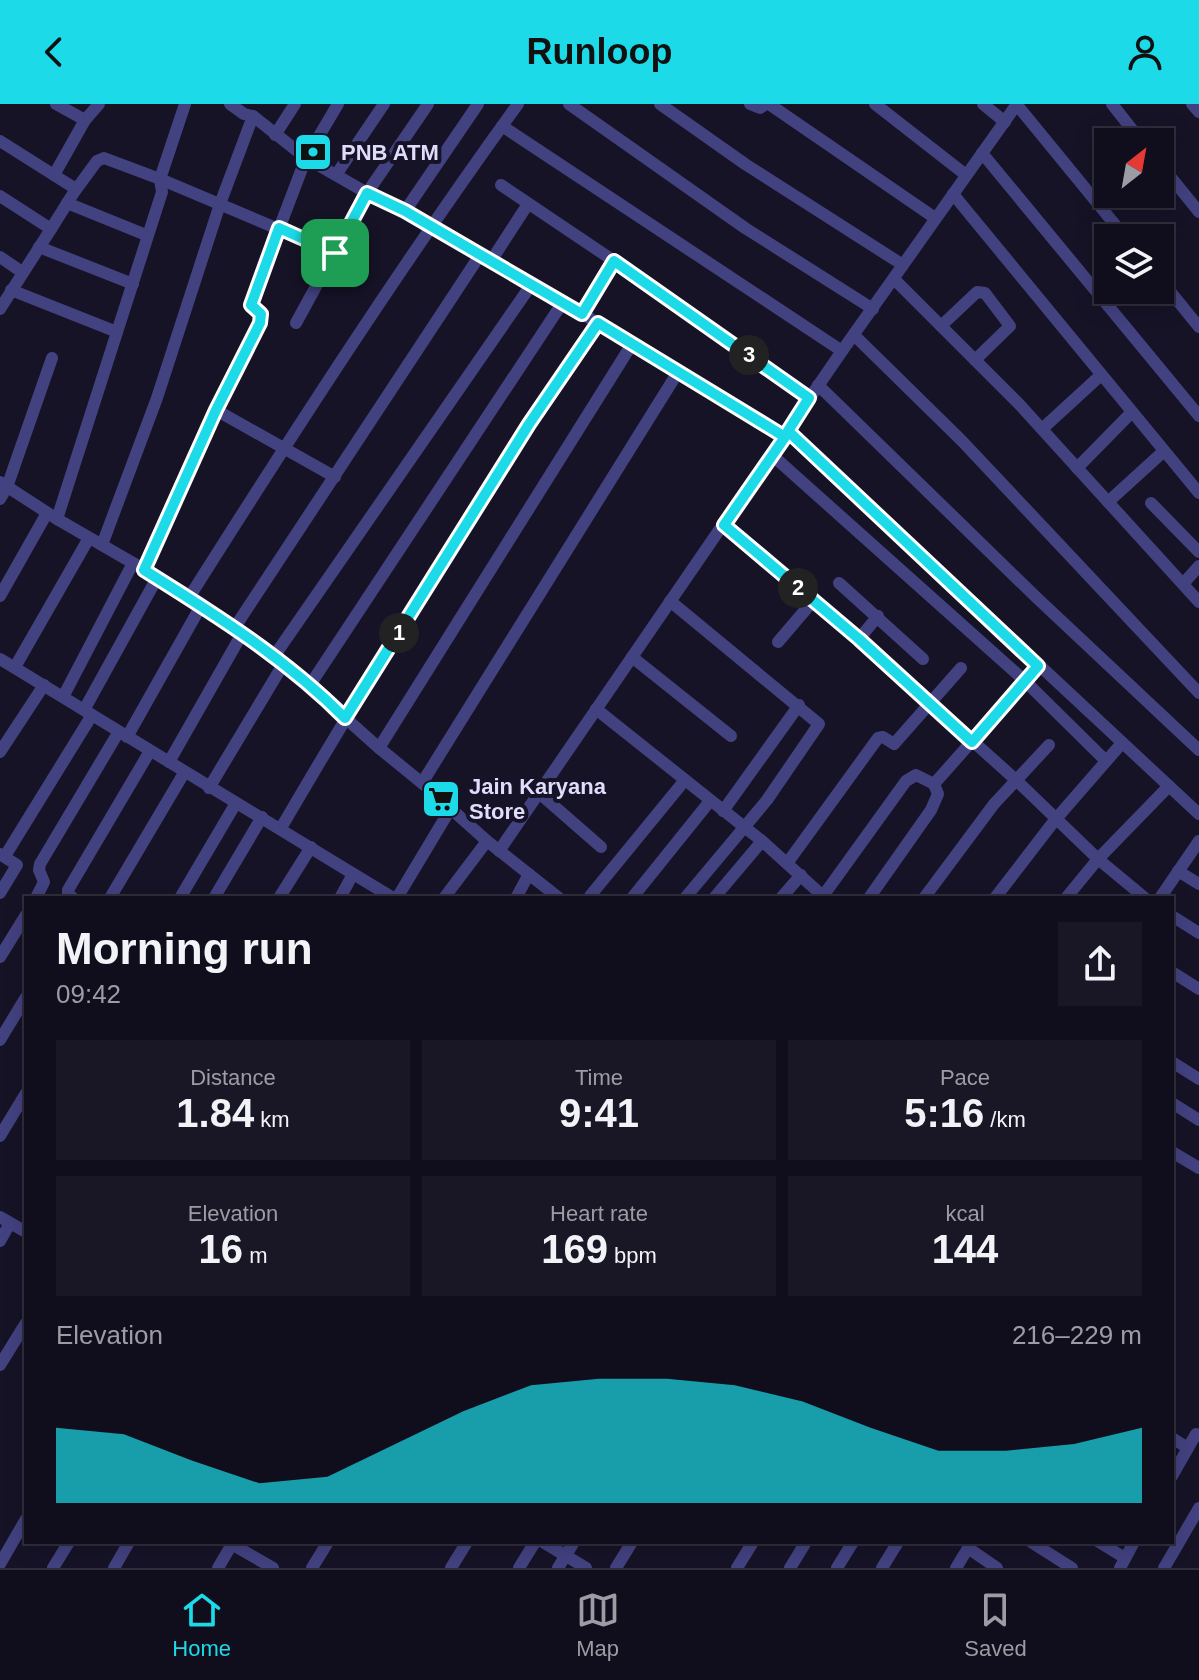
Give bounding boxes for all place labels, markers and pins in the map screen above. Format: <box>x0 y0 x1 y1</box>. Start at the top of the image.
bank icon: PNB ATM <box>292 131 334 173</box>
place label: PNB ATM <box>341 140 439 165</box>
pin <box>301 219 369 287</box>
pin: 3 <box>729 335 769 375</box>
pin: 2 <box>778 568 818 608</box>
pin: 1 <box>379 613 419 653</box>
place label: Jain Karyana Store <box>469 774 607 824</box>
supermarket icon: Jain Karyana Store <box>420 778 462 820</box>

